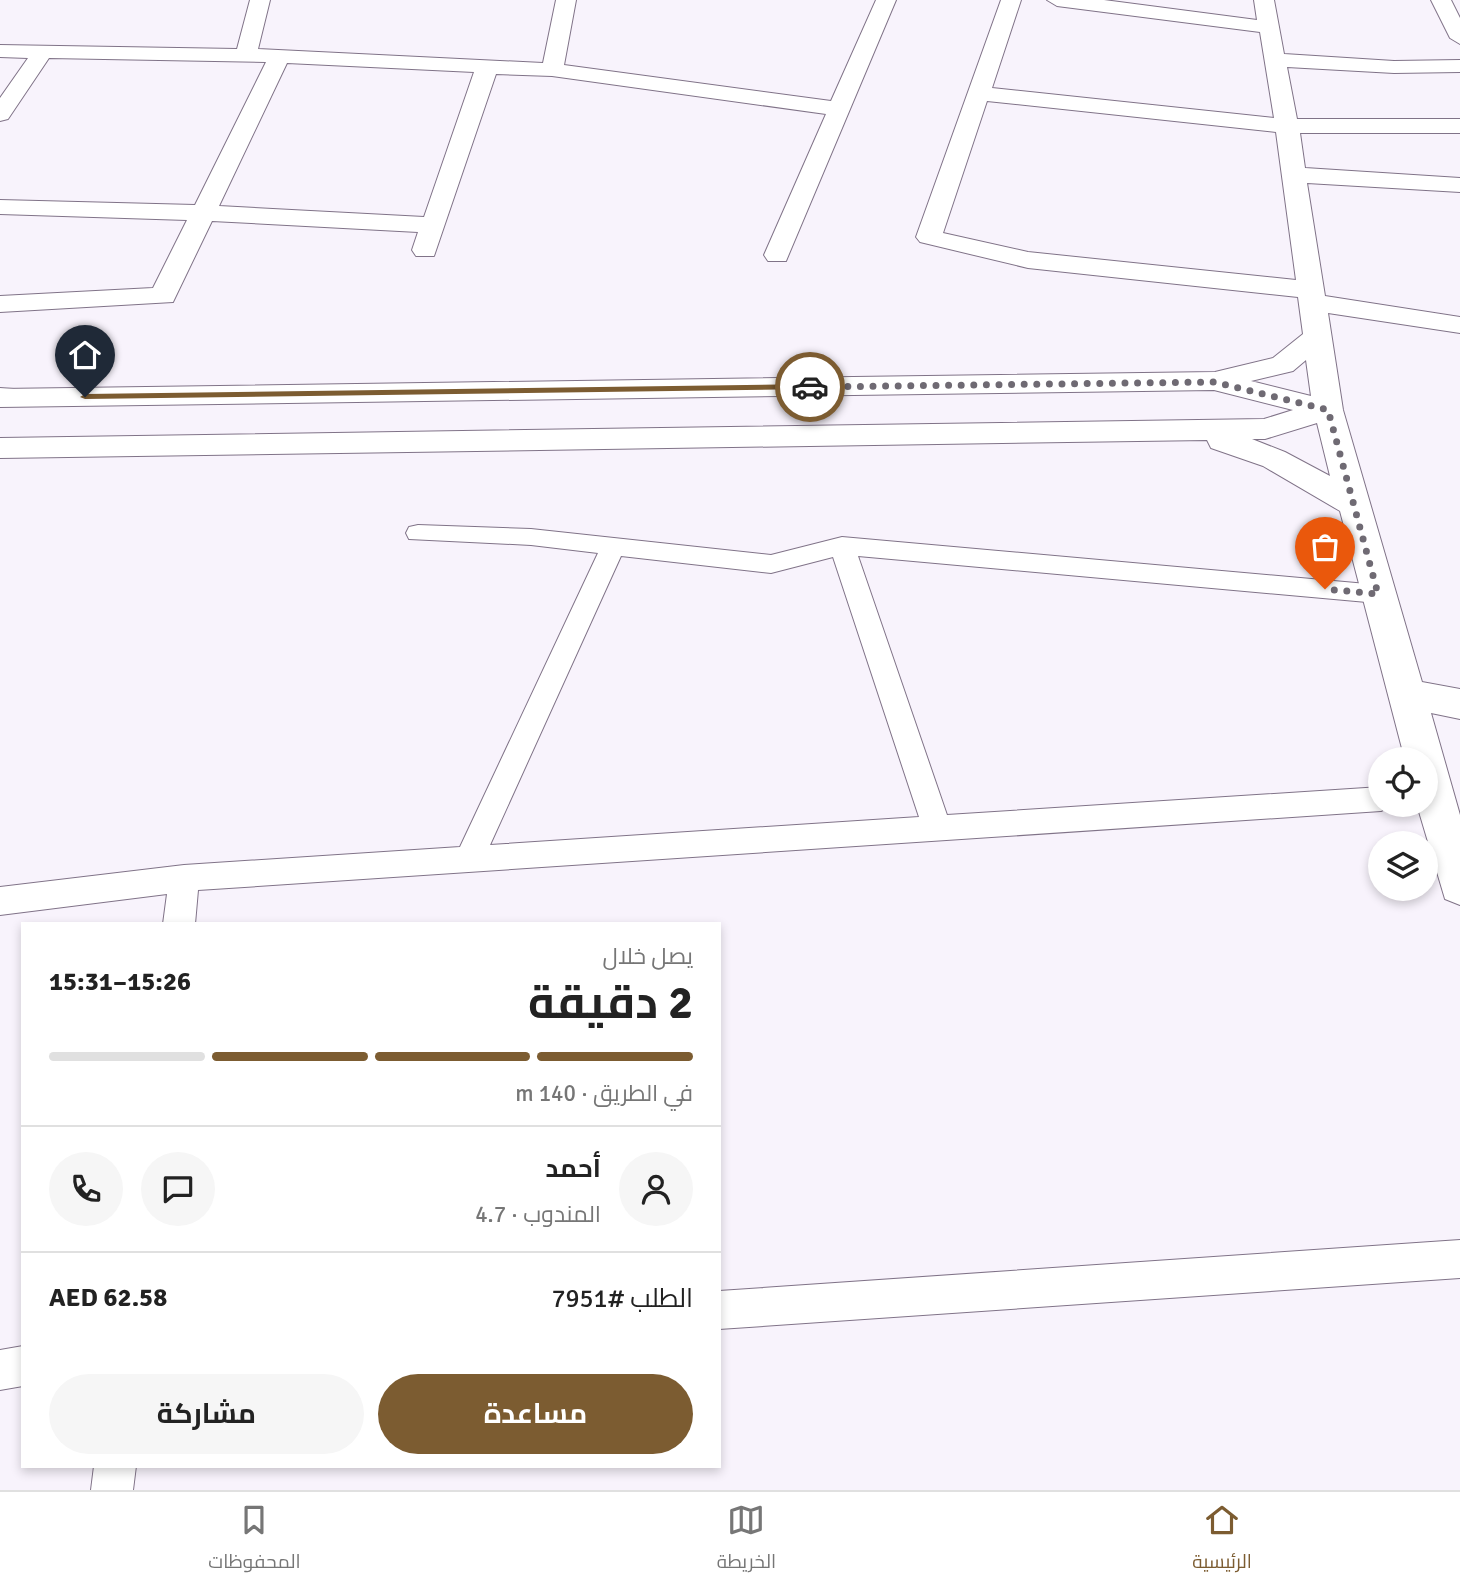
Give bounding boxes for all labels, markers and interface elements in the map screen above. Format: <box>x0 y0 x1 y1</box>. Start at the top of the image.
pin <box>55 325 115 397</box>
icon: home <box>66 336 104 374</box>
courier <box>775 352 845 422</box>
icon: car <box>791 368 829 406</box>
pin <box>1295 517 1355 589</box>
icon: bag <box>1306 528 1344 566</box>
map controls <box>1368 747 1438 901</box>
button: locate <box>1368 747 1438 817</box>
button: layers <box>1368 831 1438 901</box>
text: يصل خلال <box>603 942 693 971</box>
text: 15:26–15:31 <box>49 966 191 998</box>
text: 2 دقيقة <box>528 975 693 1031</box>
text: في الطريق · 140 m <box>515 1079 693 1108</box>
button: phone <box>49 1152 123 1226</box>
button: chat <box>141 1152 215 1226</box>
button: person <box>619 1152 693 1226</box>
text: أحمد <box>545 1153 601 1185</box>
text: المندوب · 4.7 <box>475 1200 601 1229</box>
text: AED 62.58 <box>49 1282 167 1314</box>
text: الطلب #7951 <box>551 1283 693 1315</box>
button: مشاركة <box>49 1374 364 1454</box>
button: مساعدة <box>378 1374 693 1454</box>
tab: المحفوظات <box>208 1501 301 1579</box>
tab: الخريطة <box>717 1501 776 1579</box>
tab: الرئيسية <box>1192 1501 1252 1579</box>

